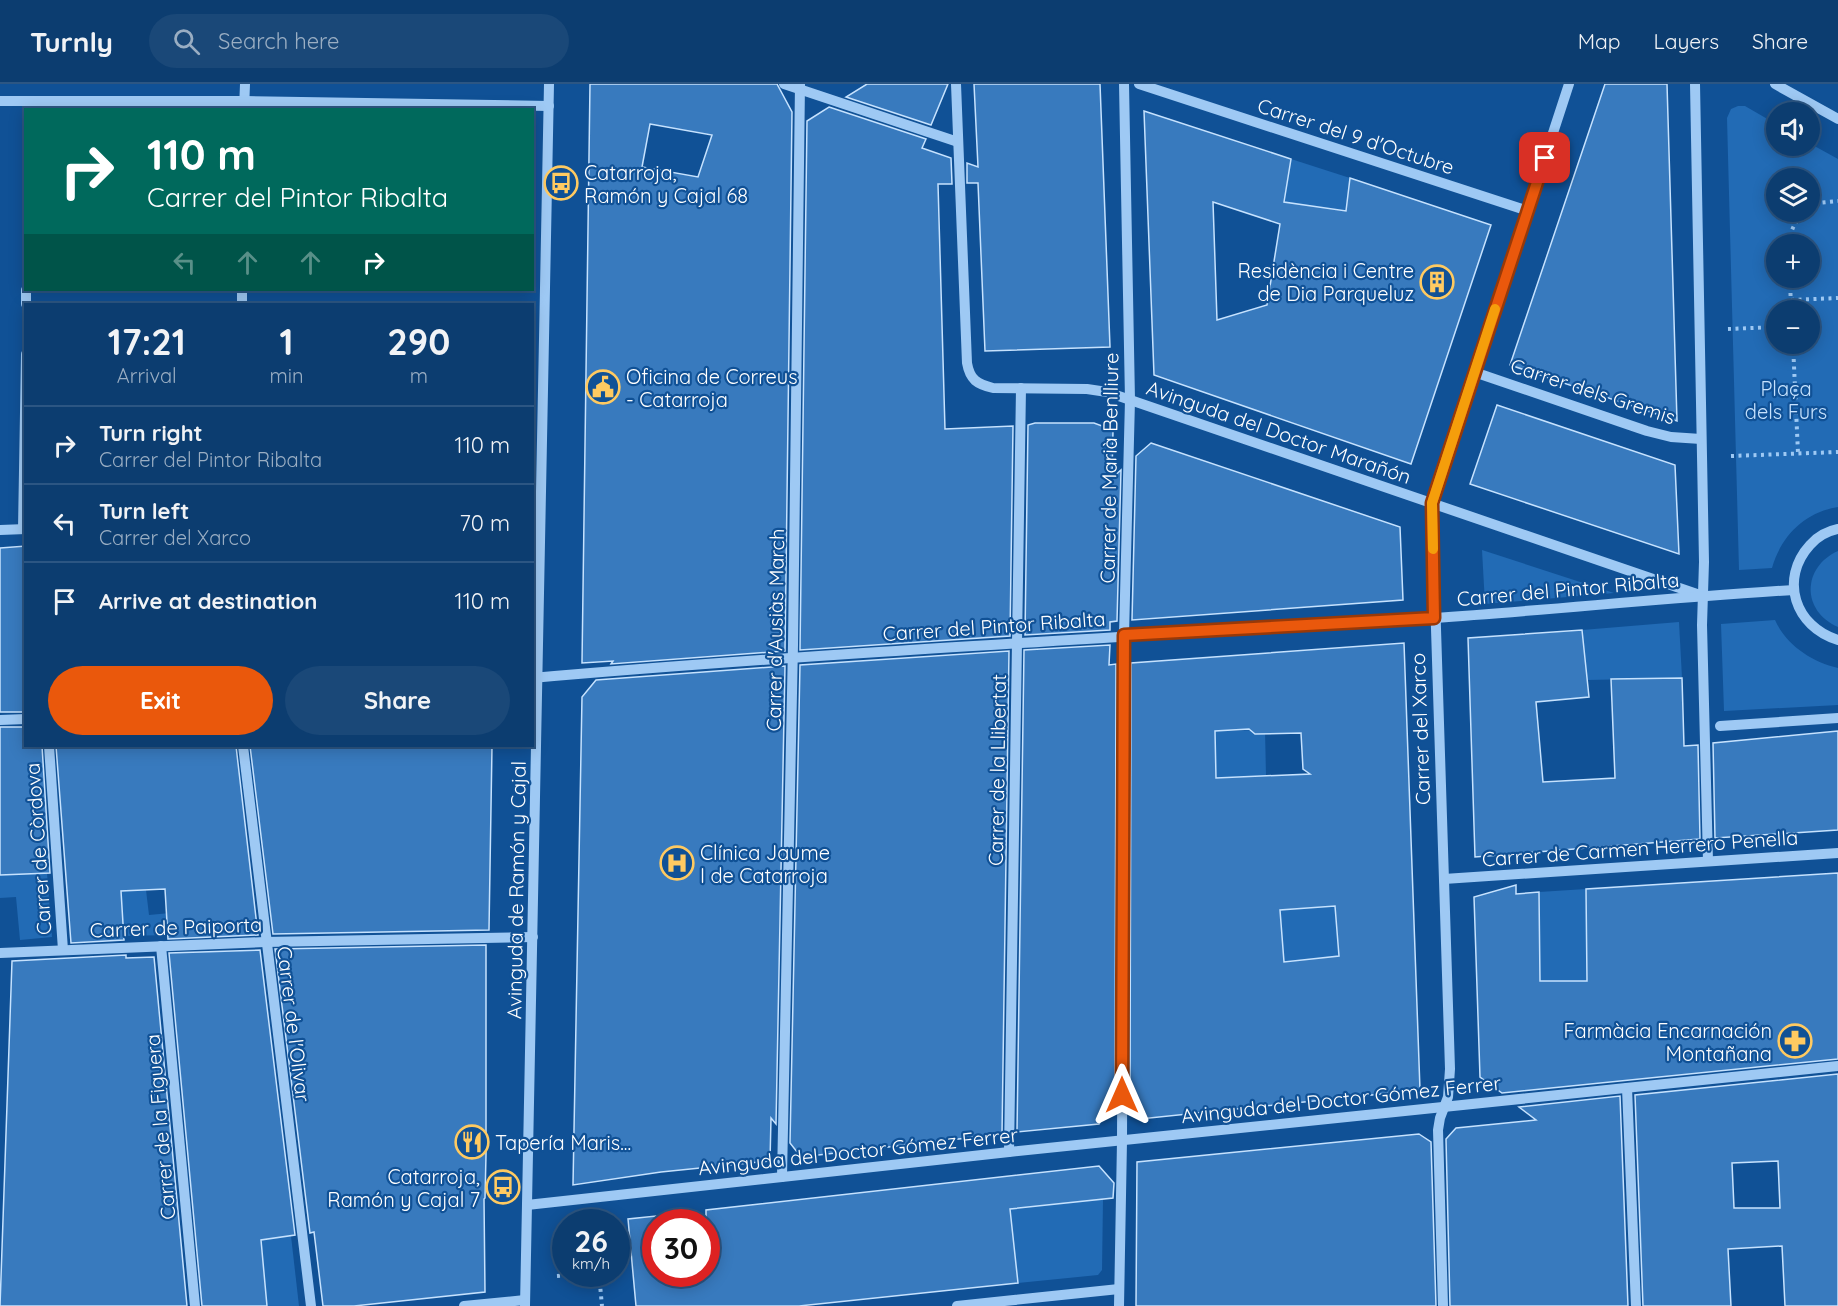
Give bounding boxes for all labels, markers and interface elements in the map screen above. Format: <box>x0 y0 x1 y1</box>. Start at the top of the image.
search box <box>149 14 569 68</box>
text: Turnly <box>30 24 113 59</box>
icon: search <box>170 25 203 58</box>
text: Search here <box>218 27 339 55</box>
text: Map <box>1578 28 1621 54</box>
text: Layers <box>1654 28 1719 54</box>
text: Share <box>1752 28 1808 54</box>
street label: Carrer del 9 d'Octubre <box>1254 92 1458 180</box>
map controls <box>1766 102 1820 354</box>
button: sound <box>1766 102 1820 156</box>
text: 110 m <box>147 128 256 181</box>
icon: right <box>48 132 126 210</box>
pin <box>1519 132 1570 183</box>
icon: arrive <box>1528 141 1561 174</box>
place label: Catarroja, Ramón y Cajal 68 <box>584 160 748 208</box>
bus stop icon: Catarroja, Ramón y Cajal 68 <box>543 165 579 201</box>
button: layers <box>1766 168 1820 222</box>
text: Carrer del Pintor Ribalta <box>147 180 448 214</box>
button: + <box>1766 234 1820 288</box>
icon: left <box>168 246 201 279</box>
icon: ahead <box>231 246 264 279</box>
icon: ahead <box>294 246 327 279</box>
icon: right <box>357 246 390 279</box>
place label: Residència i Centre de Dia Parqueluz <box>1238 258 1414 306</box>
building icon: Residència i Centre de Dia Parqueluz <box>1419 264 1455 300</box>
button: − <box>1766 300 1820 354</box>
text: 17:21 <box>108 319 186 364</box>
text: 1 <box>280 319 294 364</box>
text: 290 <box>387 319 450 364</box>
street label: Carrer de Marià Benlliure <box>1094 352 1124 584</box>
street label: Carrer dels Gremis <box>1507 353 1679 429</box>
text: Arrival <box>117 363 177 388</box>
text: min <box>269 363 304 388</box>
text: m <box>410 363 428 388</box>
place label: Oficina de Correus - Catarroja <box>626 364 798 412</box>
public building icon: Oficina de Correus - Catarroja <box>585 369 621 405</box>
street label: Avinguda del Doctor Marañón <box>1143 375 1415 489</box>
park label: Plaça dels Furs <box>1745 376 1827 424</box>
text: Turn right <box>99 419 203 447</box>
icon: right <box>48 429 81 462</box>
text: 110 m <box>455 431 510 459</box>
text: Carrer del Pintor Ribalta <box>99 447 322 472</box>
text: Turn left <box>99 497 189 525</box>
icon: left <box>48 507 81 540</box>
text: 70 m <box>460 509 510 537</box>
text: Carrer del Xarco <box>99 525 251 550</box>
street label: Carrer d'Ausiàs March <box>761 528 789 732</box>
street label: Carrer del Pintor Ribalta <box>1456 567 1680 611</box>
icon: arrive <box>48 585 81 618</box>
text: Arrive at destination <box>99 587 317 615</box>
text: 110 m <box>455 587 510 615</box>
street label: Carrer del Pintor Ribalta <box>882 606 1106 646</box>
street label: Carrer del Xarco <box>1405 653 1435 805</box>
button: Exit <box>48 666 273 735</box>
button: Share <box>285 666 510 735</box>
street label: Carrer de la Llibertat <box>983 674 1011 866</box>
street label: Avinguda de Ramón y Cajal <box>501 761 531 1019</box>
street label: Carrer de Còrdova <box>20 762 56 936</box>
street label: Carrer de Carmen Herrero Penella <box>1481 824 1799 872</box>
place label: Clínica Jaume I de Catarroja <box>700 840 830 888</box>
hospital icon: Clínica Jaume I de Catarroja <box>659 845 695 881</box>
street label: Carrer de Paiporta <box>89 911 263 943</box>
street label: Carrer de l'Olivar <box>272 945 316 1103</box>
place label: Farmàcia Encarnación Montañana <box>1564 1018 1772 1066</box>
pharmacy icon: Farmàcia Encarnación Montañana <box>1777 1023 1813 1059</box>
street label: Carrer de la Figuera <box>139 1033 181 1221</box>
position arrow <box>1090 1063 1154 1127</box>
street label: Avinguda del Doctor Gómez Ferrer <box>1180 1070 1502 1128</box>
street label: Avinguda del Doctor Gómez Ferrer <box>697 1122 1019 1180</box>
restaurant icon: Tapería Maris... <box>454 1124 490 1160</box>
place label: Tapería Maris... <box>495 1130 631 1155</box>
place label: Catarroja, Ramón y Cajal 7 <box>327 1164 480 1212</box>
bus stop icon: Catarroja, Ramón y Cajal 7 <box>485 1169 521 1205</box>
speed limit sign: 30 <box>642 1209 720 1287</box>
text: 26 <box>574 1222 608 1260</box>
text: km/h <box>572 1254 610 1273</box>

